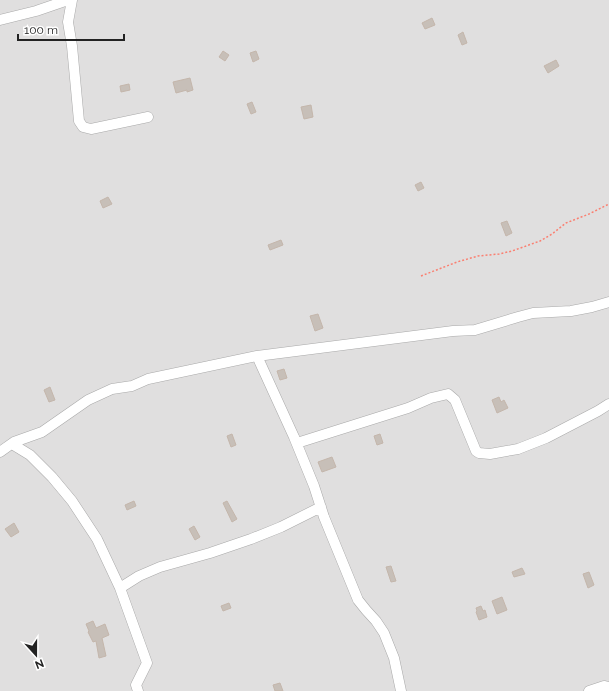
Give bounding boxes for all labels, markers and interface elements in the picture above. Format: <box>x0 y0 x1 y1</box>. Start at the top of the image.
scale bar <box>18 16 124 42</box>
text: 100 m <box>24 23 58 37</box>
north arrow <box>16 635 56 675</box>
text: N <box>33 656 46 671</box>

